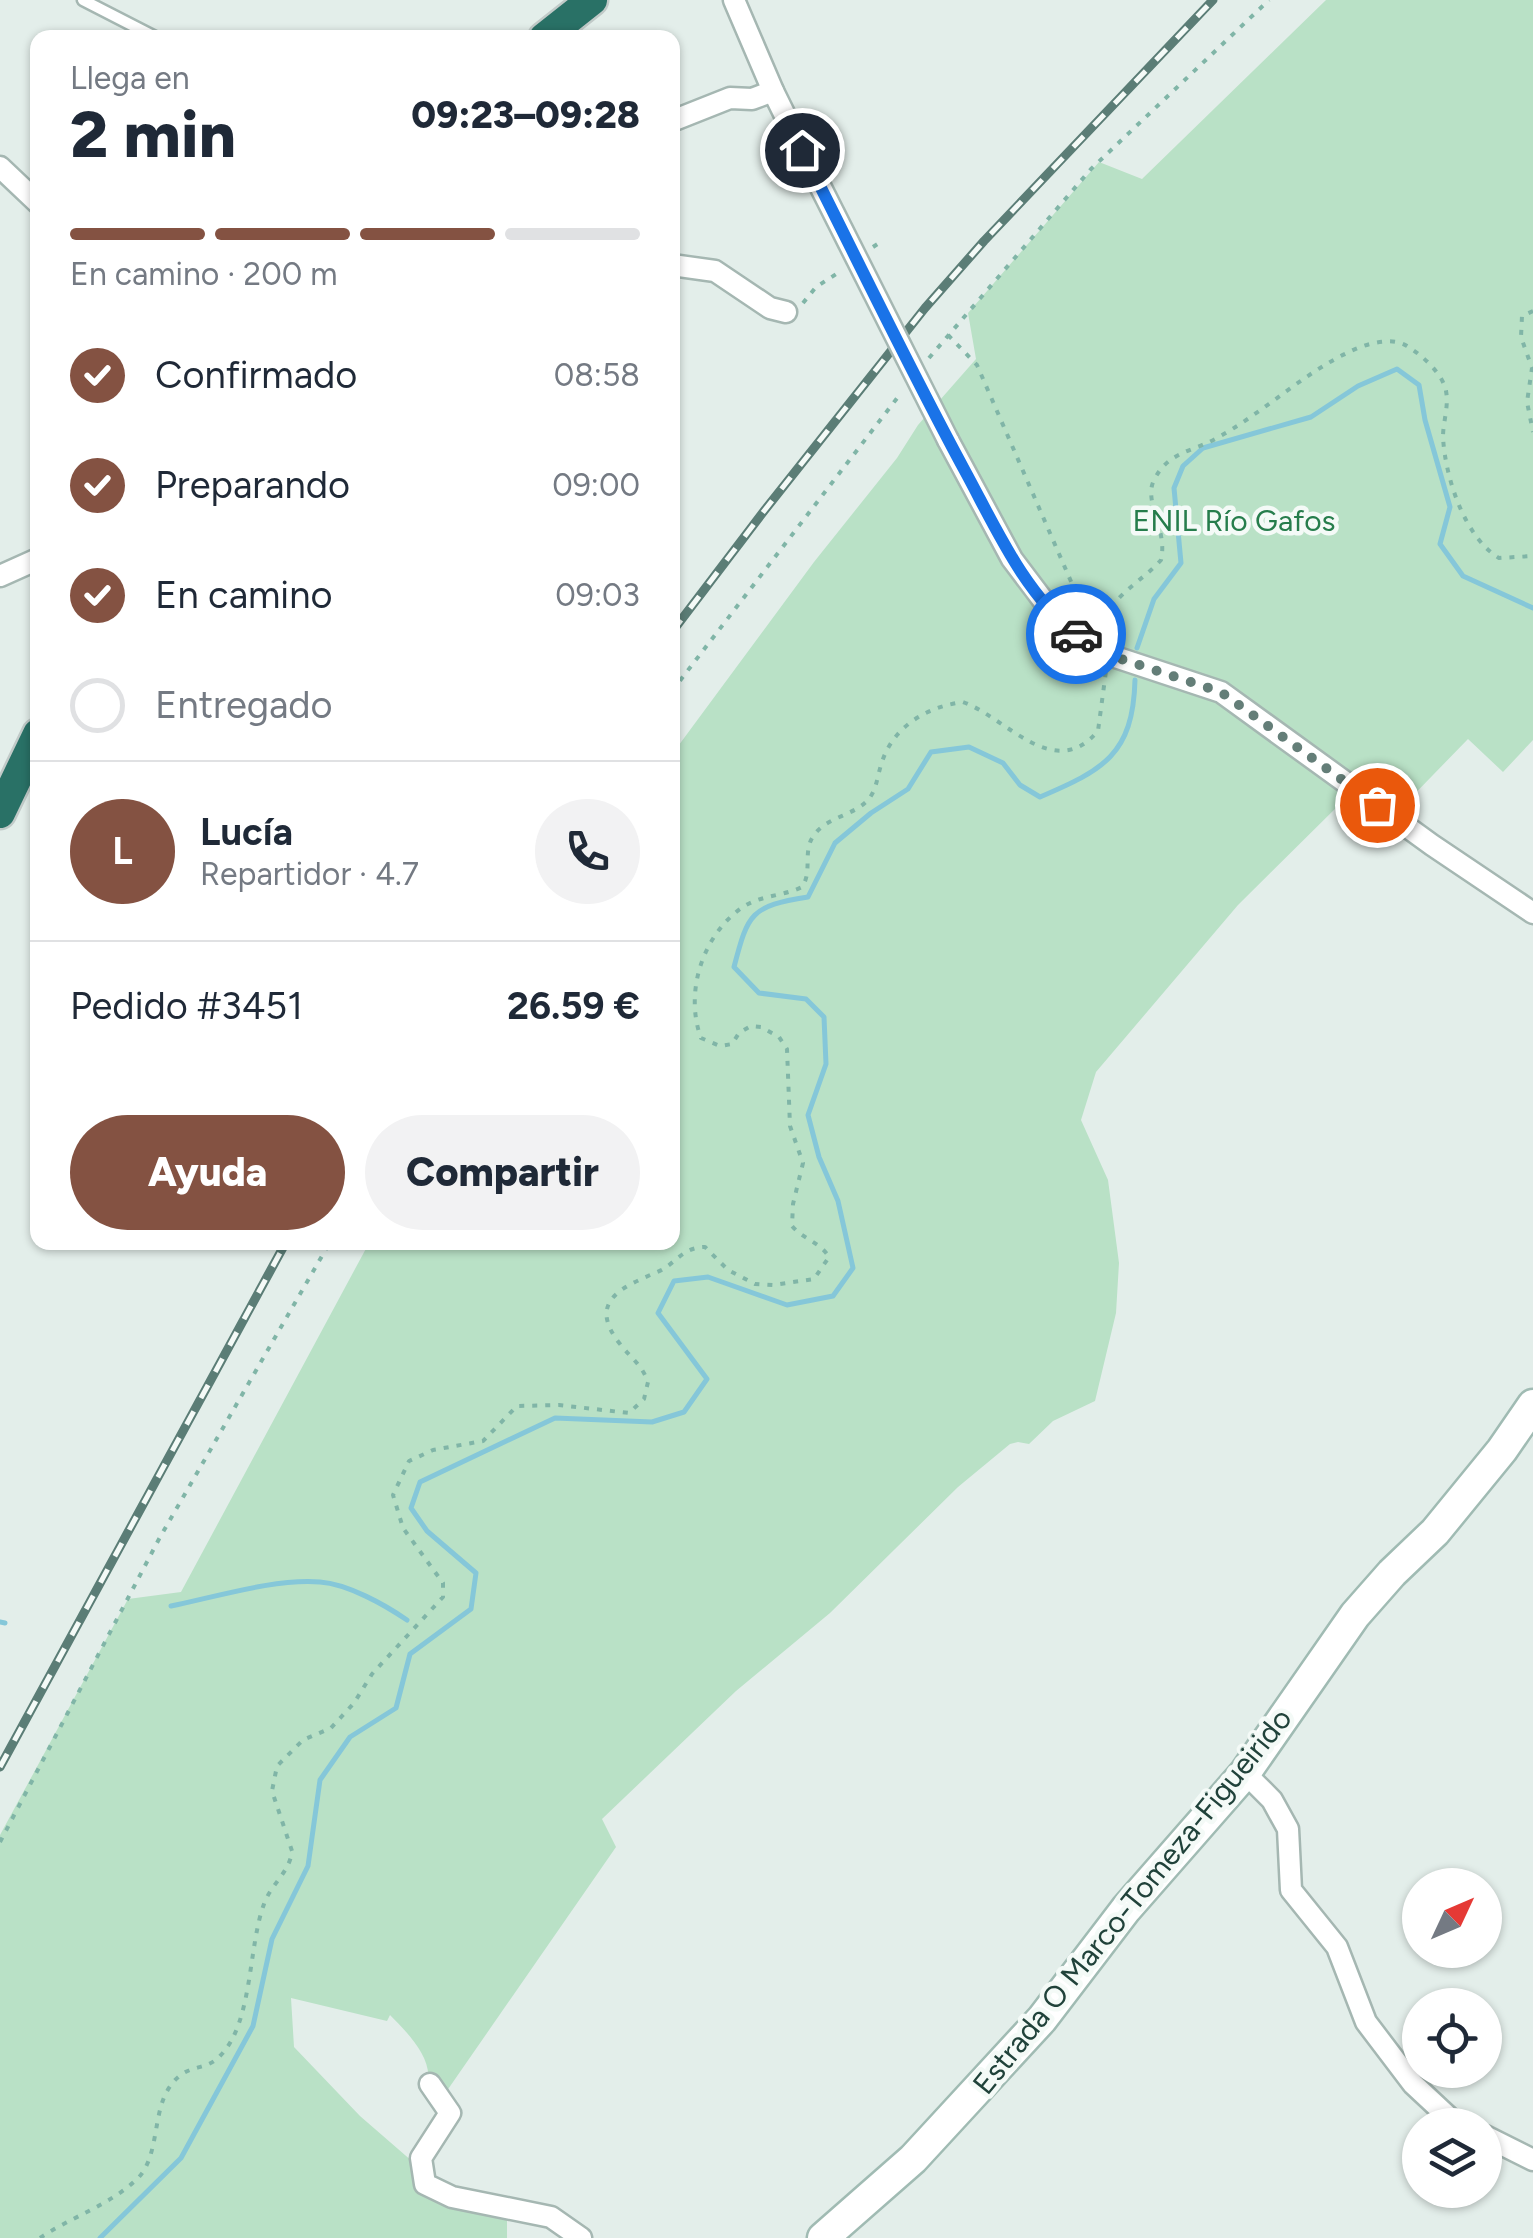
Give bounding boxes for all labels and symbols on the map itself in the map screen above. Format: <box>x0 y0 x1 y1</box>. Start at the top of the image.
pin <box>760 108 845 193</box>
park label: ENIL Río Gafos <box>1132 502 1336 539</box>
courier <box>1026 584 1126 684</box>
pin <box>1335 763 1420 848</box>
street label: Estrada O Marco-Tomeza-Figueirido <box>965 1700 1299 2102</box>
north arrow <box>1402 1868 1502 1968</box>

